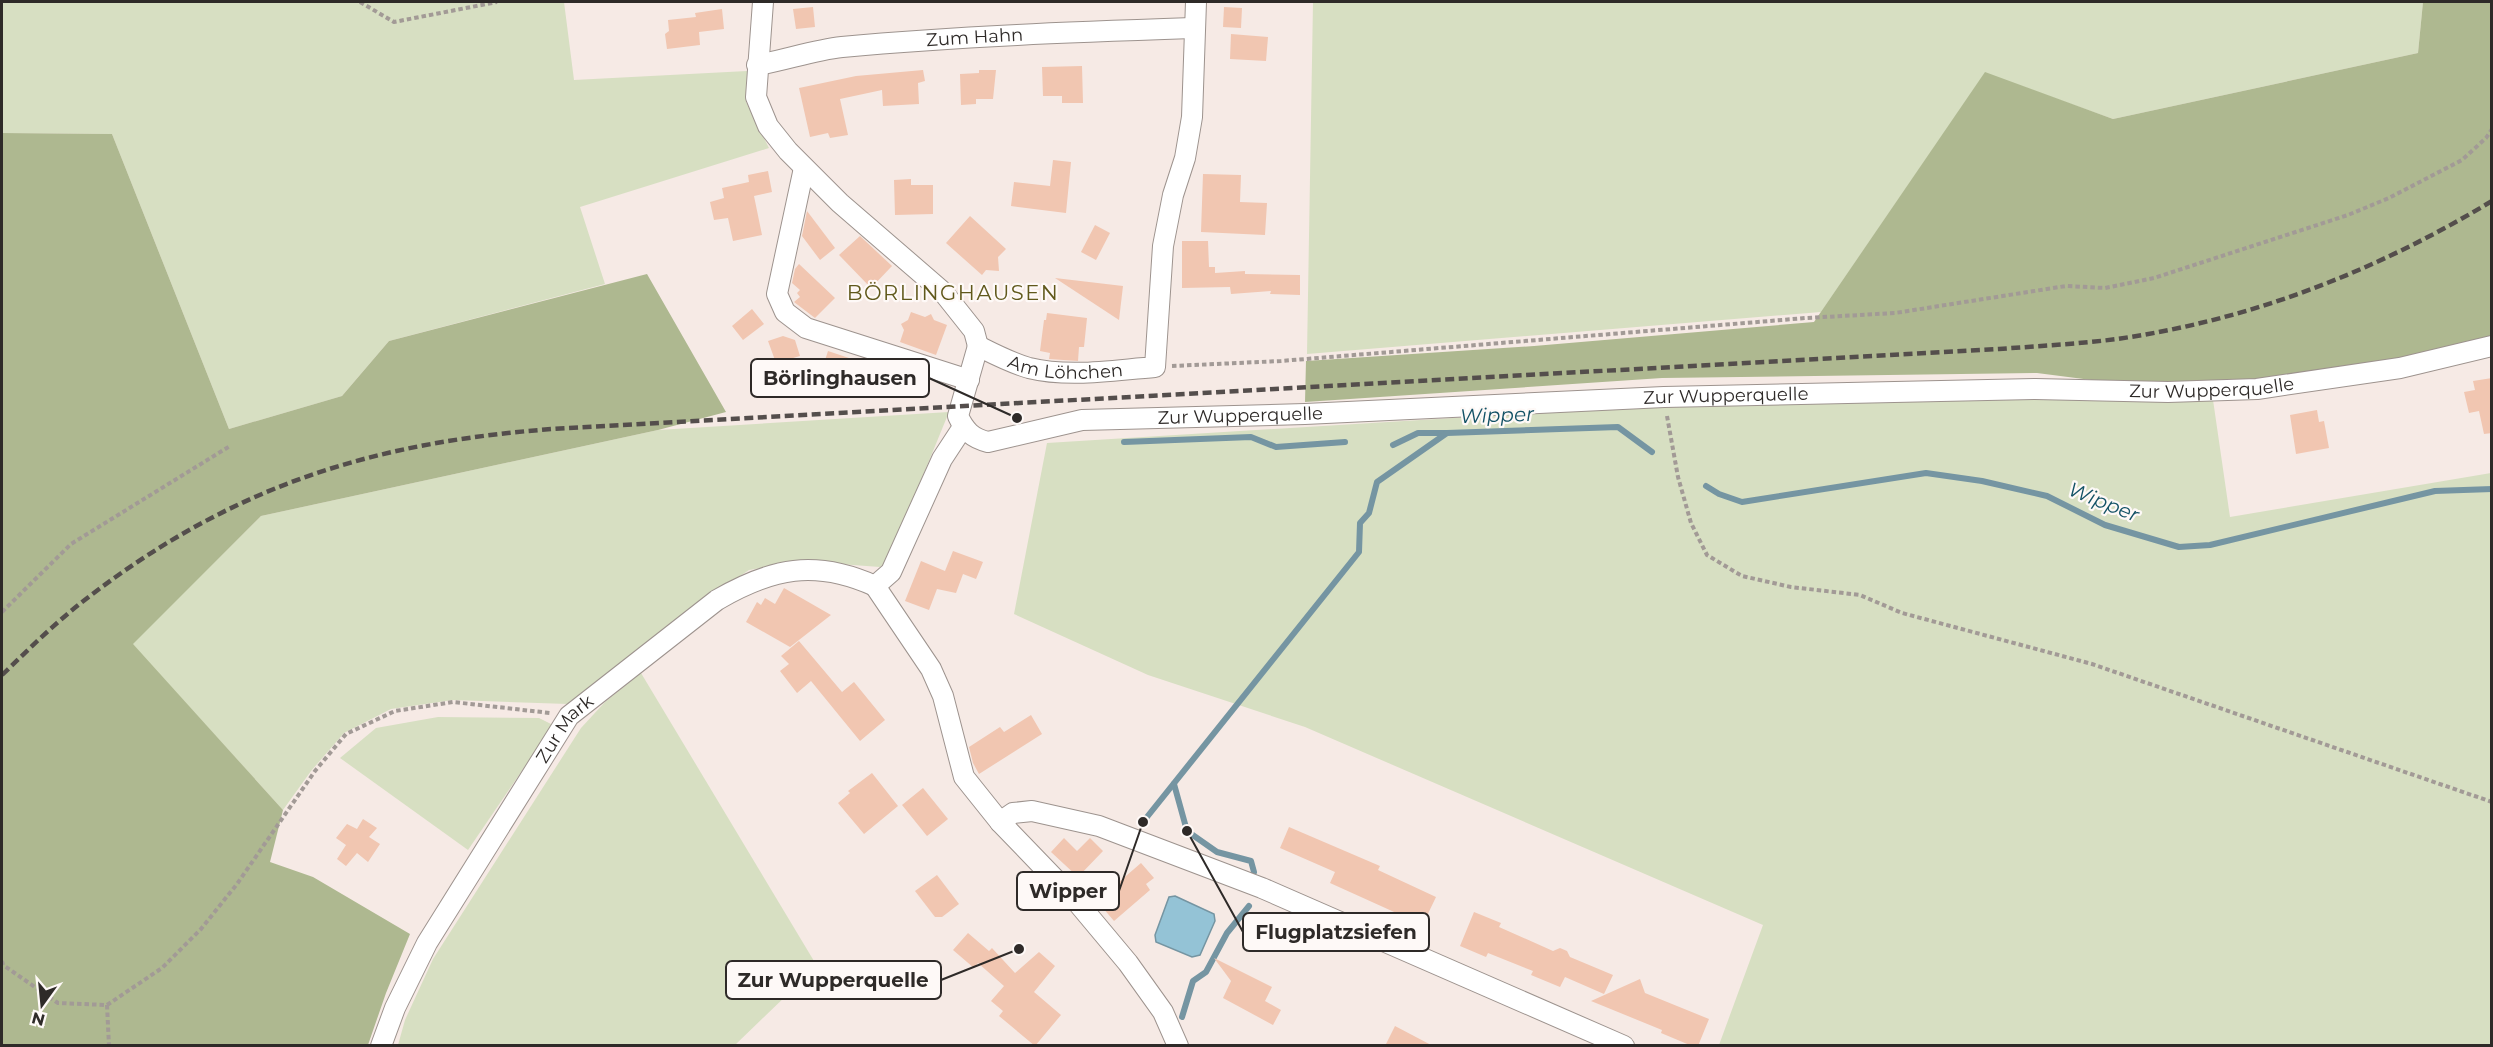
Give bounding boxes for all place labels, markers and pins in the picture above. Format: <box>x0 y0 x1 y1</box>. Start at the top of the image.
callout: Börlinghausen <box>751 359 929 397</box>
callout: Wipper <box>1017 872 1119 910</box>
callout: Flugplatzsiefen <box>1243 913 1429 951</box>
callout: Zur Wupperquelle <box>726 961 941 999</box>

